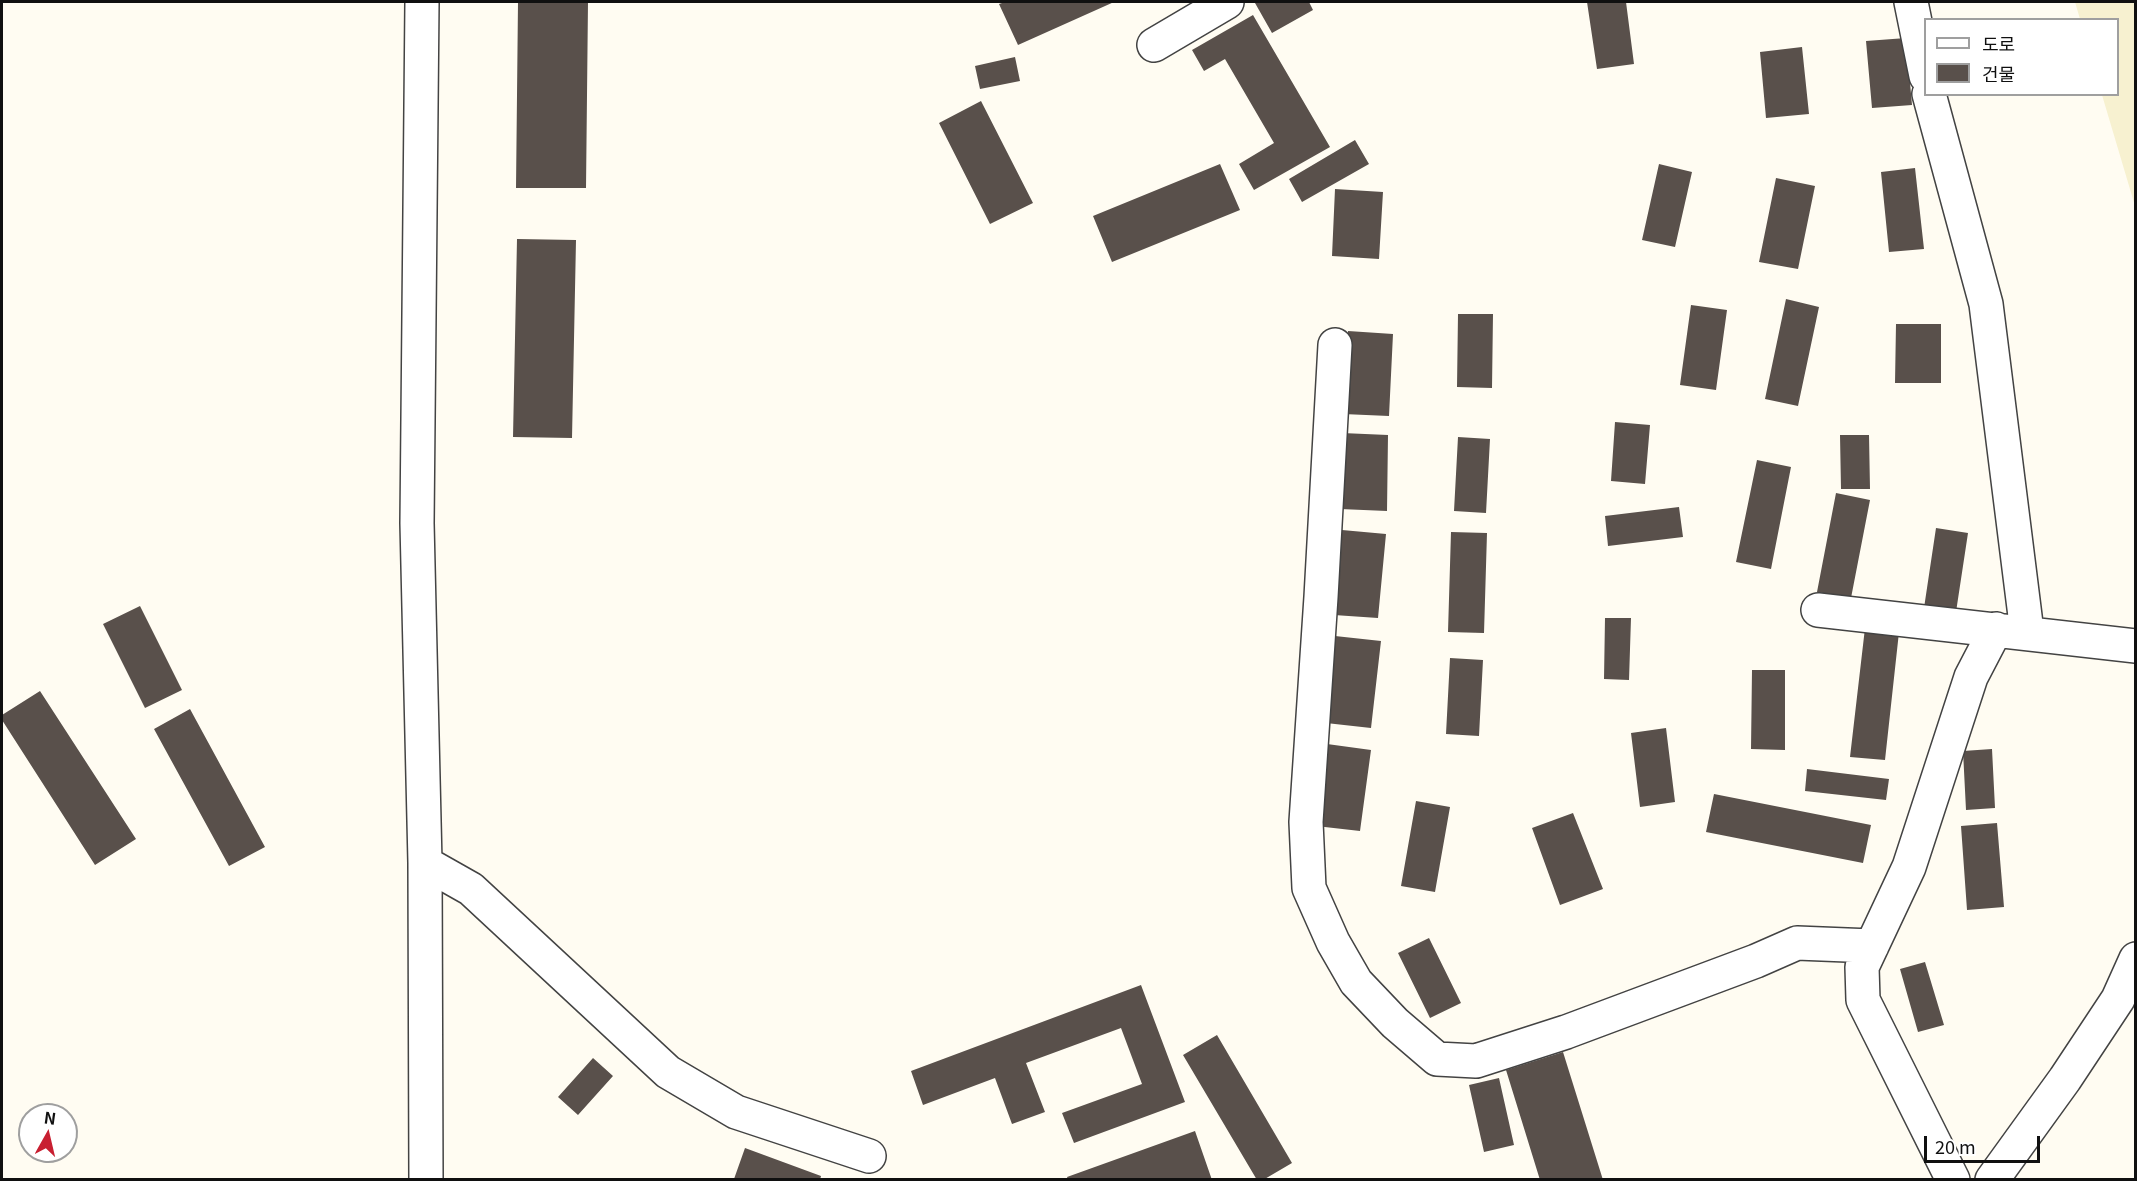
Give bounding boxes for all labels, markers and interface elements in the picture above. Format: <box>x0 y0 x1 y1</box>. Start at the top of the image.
legend <box>1924 18 2119 96</box>
text: 도로 <box>1982 30 2015 56</box>
text: 건물 <box>1982 60 2015 86</box>
north arrow <box>18 1103 78 1163</box>
text: N <box>43 1104 58 1130</box>
scale bar <box>1927 1124 2042 1162</box>
text: 20 m <box>1935 1133 1976 1159</box>

